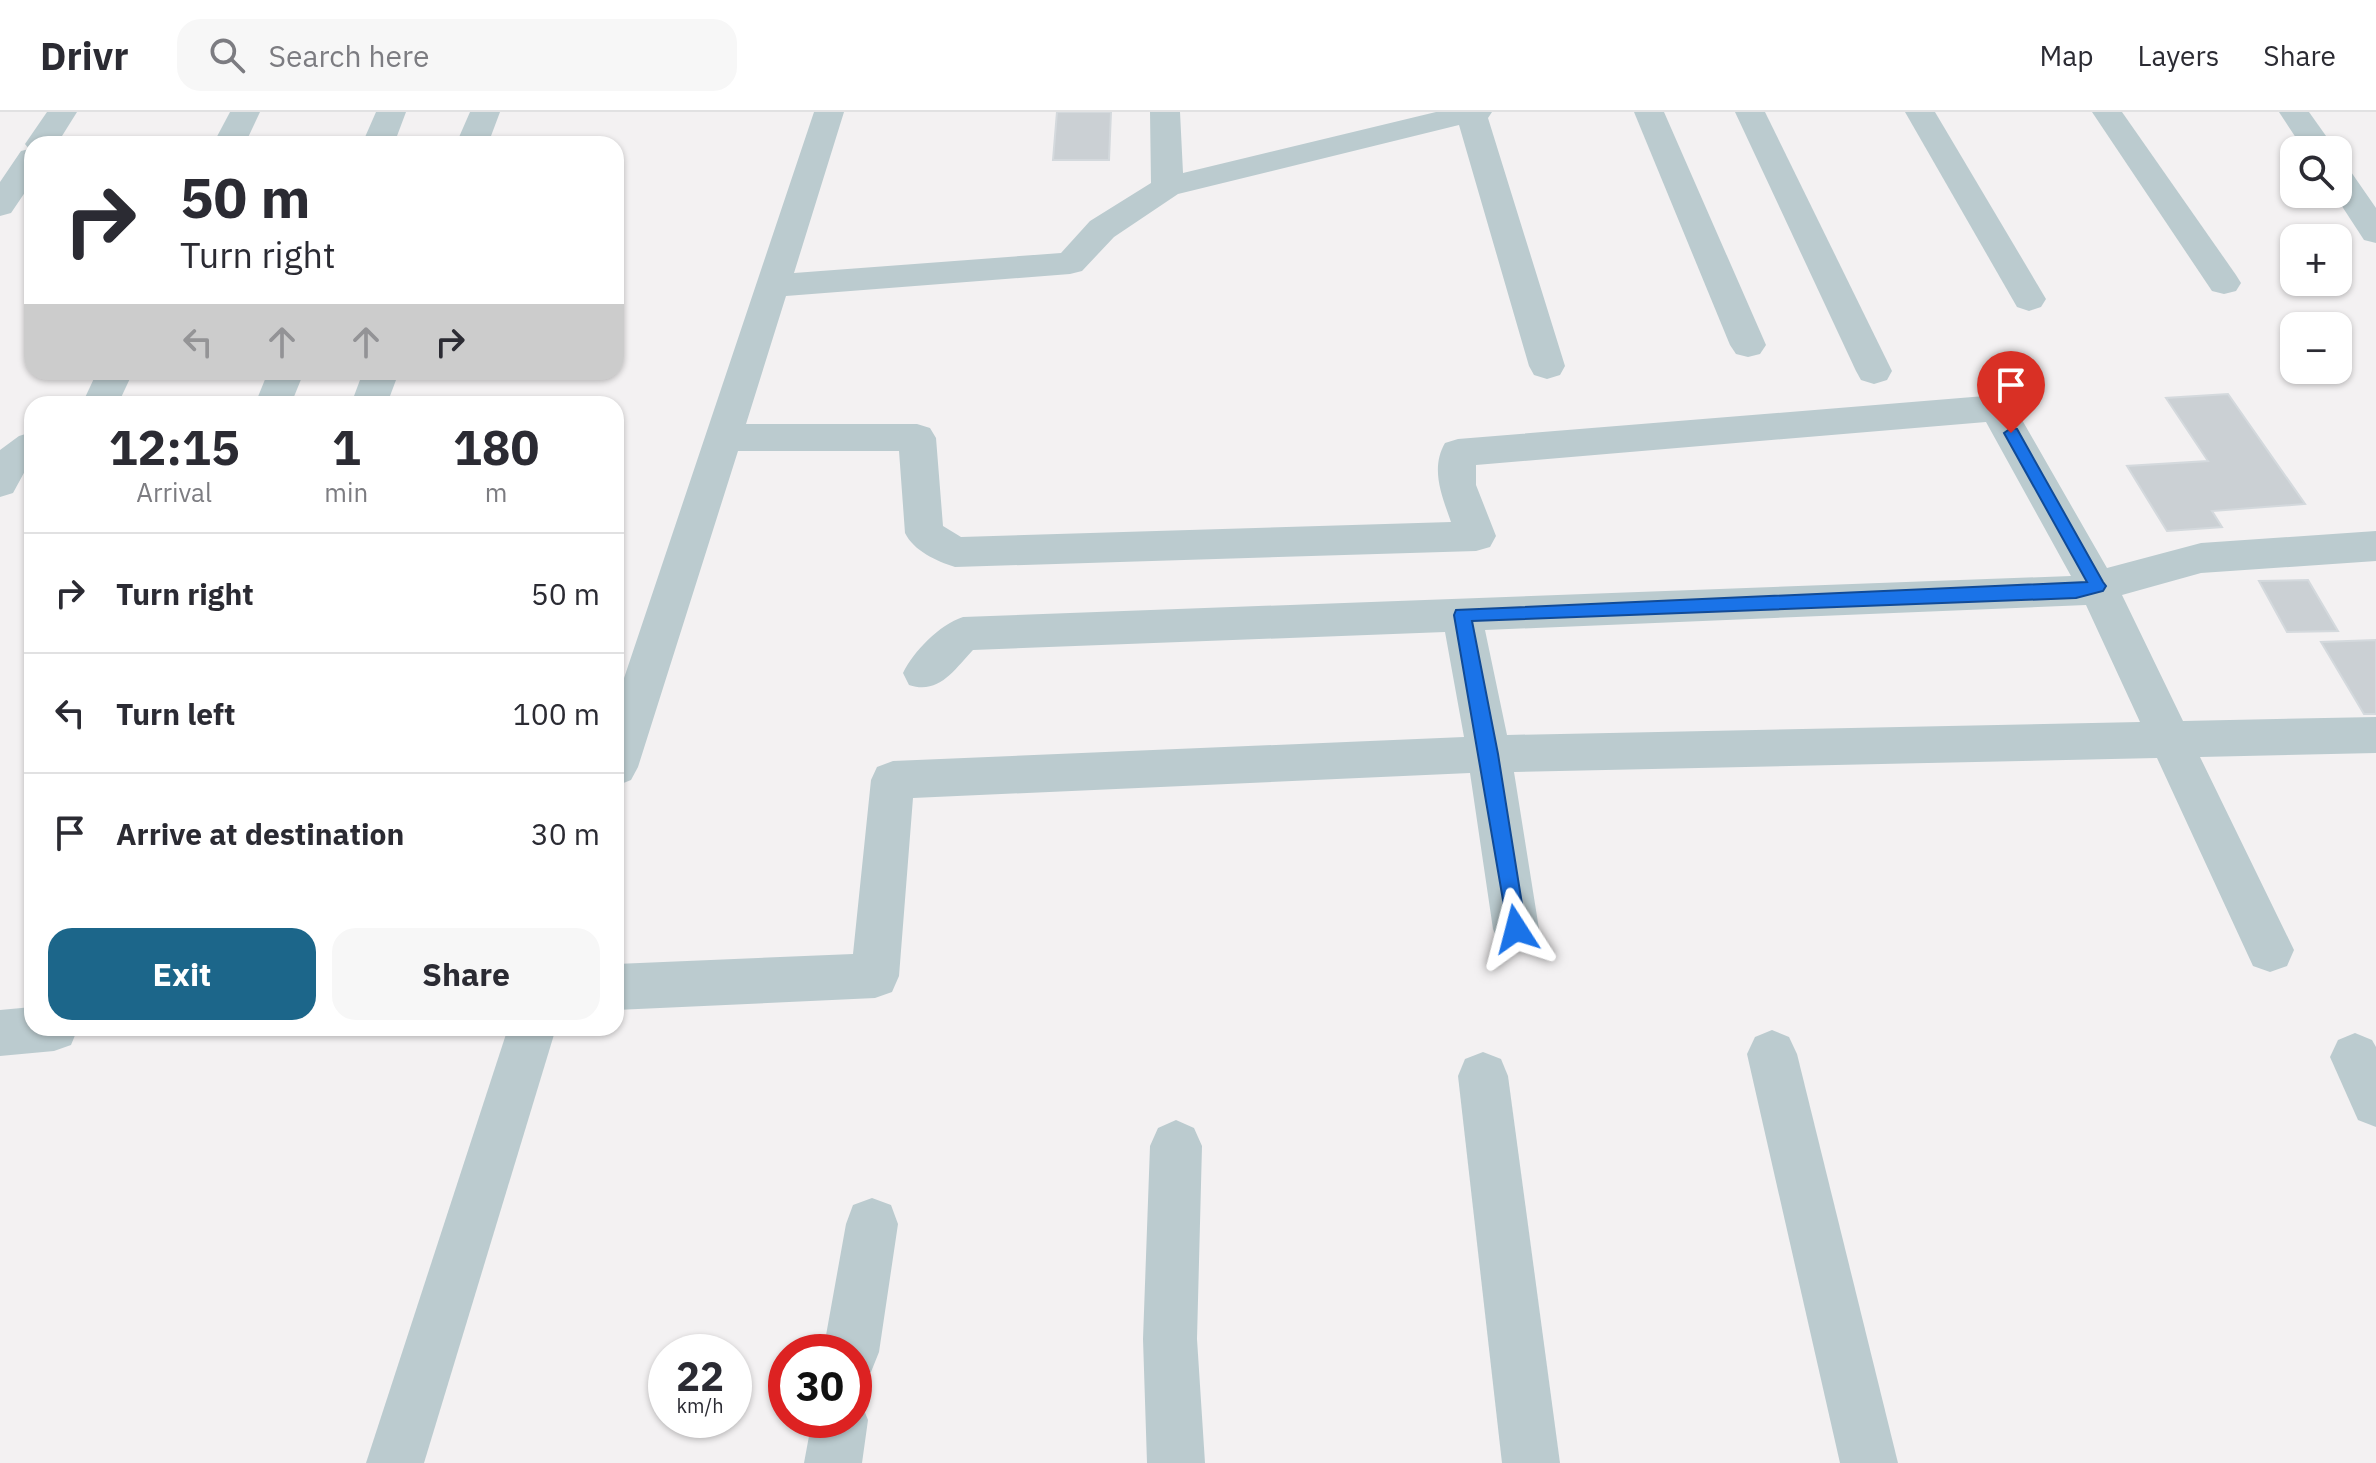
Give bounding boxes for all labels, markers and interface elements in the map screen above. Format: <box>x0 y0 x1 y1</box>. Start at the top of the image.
search box <box>177 19 737 91</box>
text: Drivr <box>40 31 129 80</box>
icon: search <box>205 33 249 77</box>
text: Search here <box>269 36 429 75</box>
text: Map <box>2039 37 2093 74</box>
text: Layers <box>2137 37 2219 74</box>
text: Share <box>2263 37 2336 74</box>
map controls <box>2280 136 2352 384</box>
button: search <box>2280 136 2352 208</box>
text: 50 m <box>180 161 310 233</box>
icon: right <box>48 168 152 272</box>
button: + <box>2280 224 2352 296</box>
text: Turn right <box>180 231 336 278</box>
button: − <box>2280 312 2352 384</box>
icon: left <box>176 320 220 364</box>
icon: ahead <box>260 320 304 364</box>
icon: ahead <box>344 320 388 364</box>
icon: right <box>428 320 472 364</box>
pin <box>1977 351 2045 433</box>
icon: arrive <box>1989 363 2033 407</box>
text: 12:15 <box>109 416 240 478</box>
text: 1 <box>332 416 361 478</box>
text: 180 <box>453 416 539 478</box>
text: Arrival <box>136 475 212 509</box>
text: min <box>324 475 368 509</box>
text: m <box>485 475 507 509</box>
icon: right <box>48 571 92 615</box>
text: Turn right <box>116 574 254 613</box>
text: 50 m <box>531 574 600 613</box>
icon: left <box>48 691 92 735</box>
text: Turn left <box>116 694 235 733</box>
text: 100 m <box>513 694 600 733</box>
icon: arrive <box>48 811 92 855</box>
text: Arrive at destination <box>116 814 404 853</box>
text: 30 m <box>531 814 600 853</box>
position arrow <box>1474 887 1558 971</box>
button: Exit <box>48 928 316 1020</box>
button: Share <box>332 928 600 1020</box>
speed limit sign: 30 <box>768 1334 872 1438</box>
text: 22 <box>676 1350 724 1402</box>
text: km/h <box>676 1392 724 1419</box>

